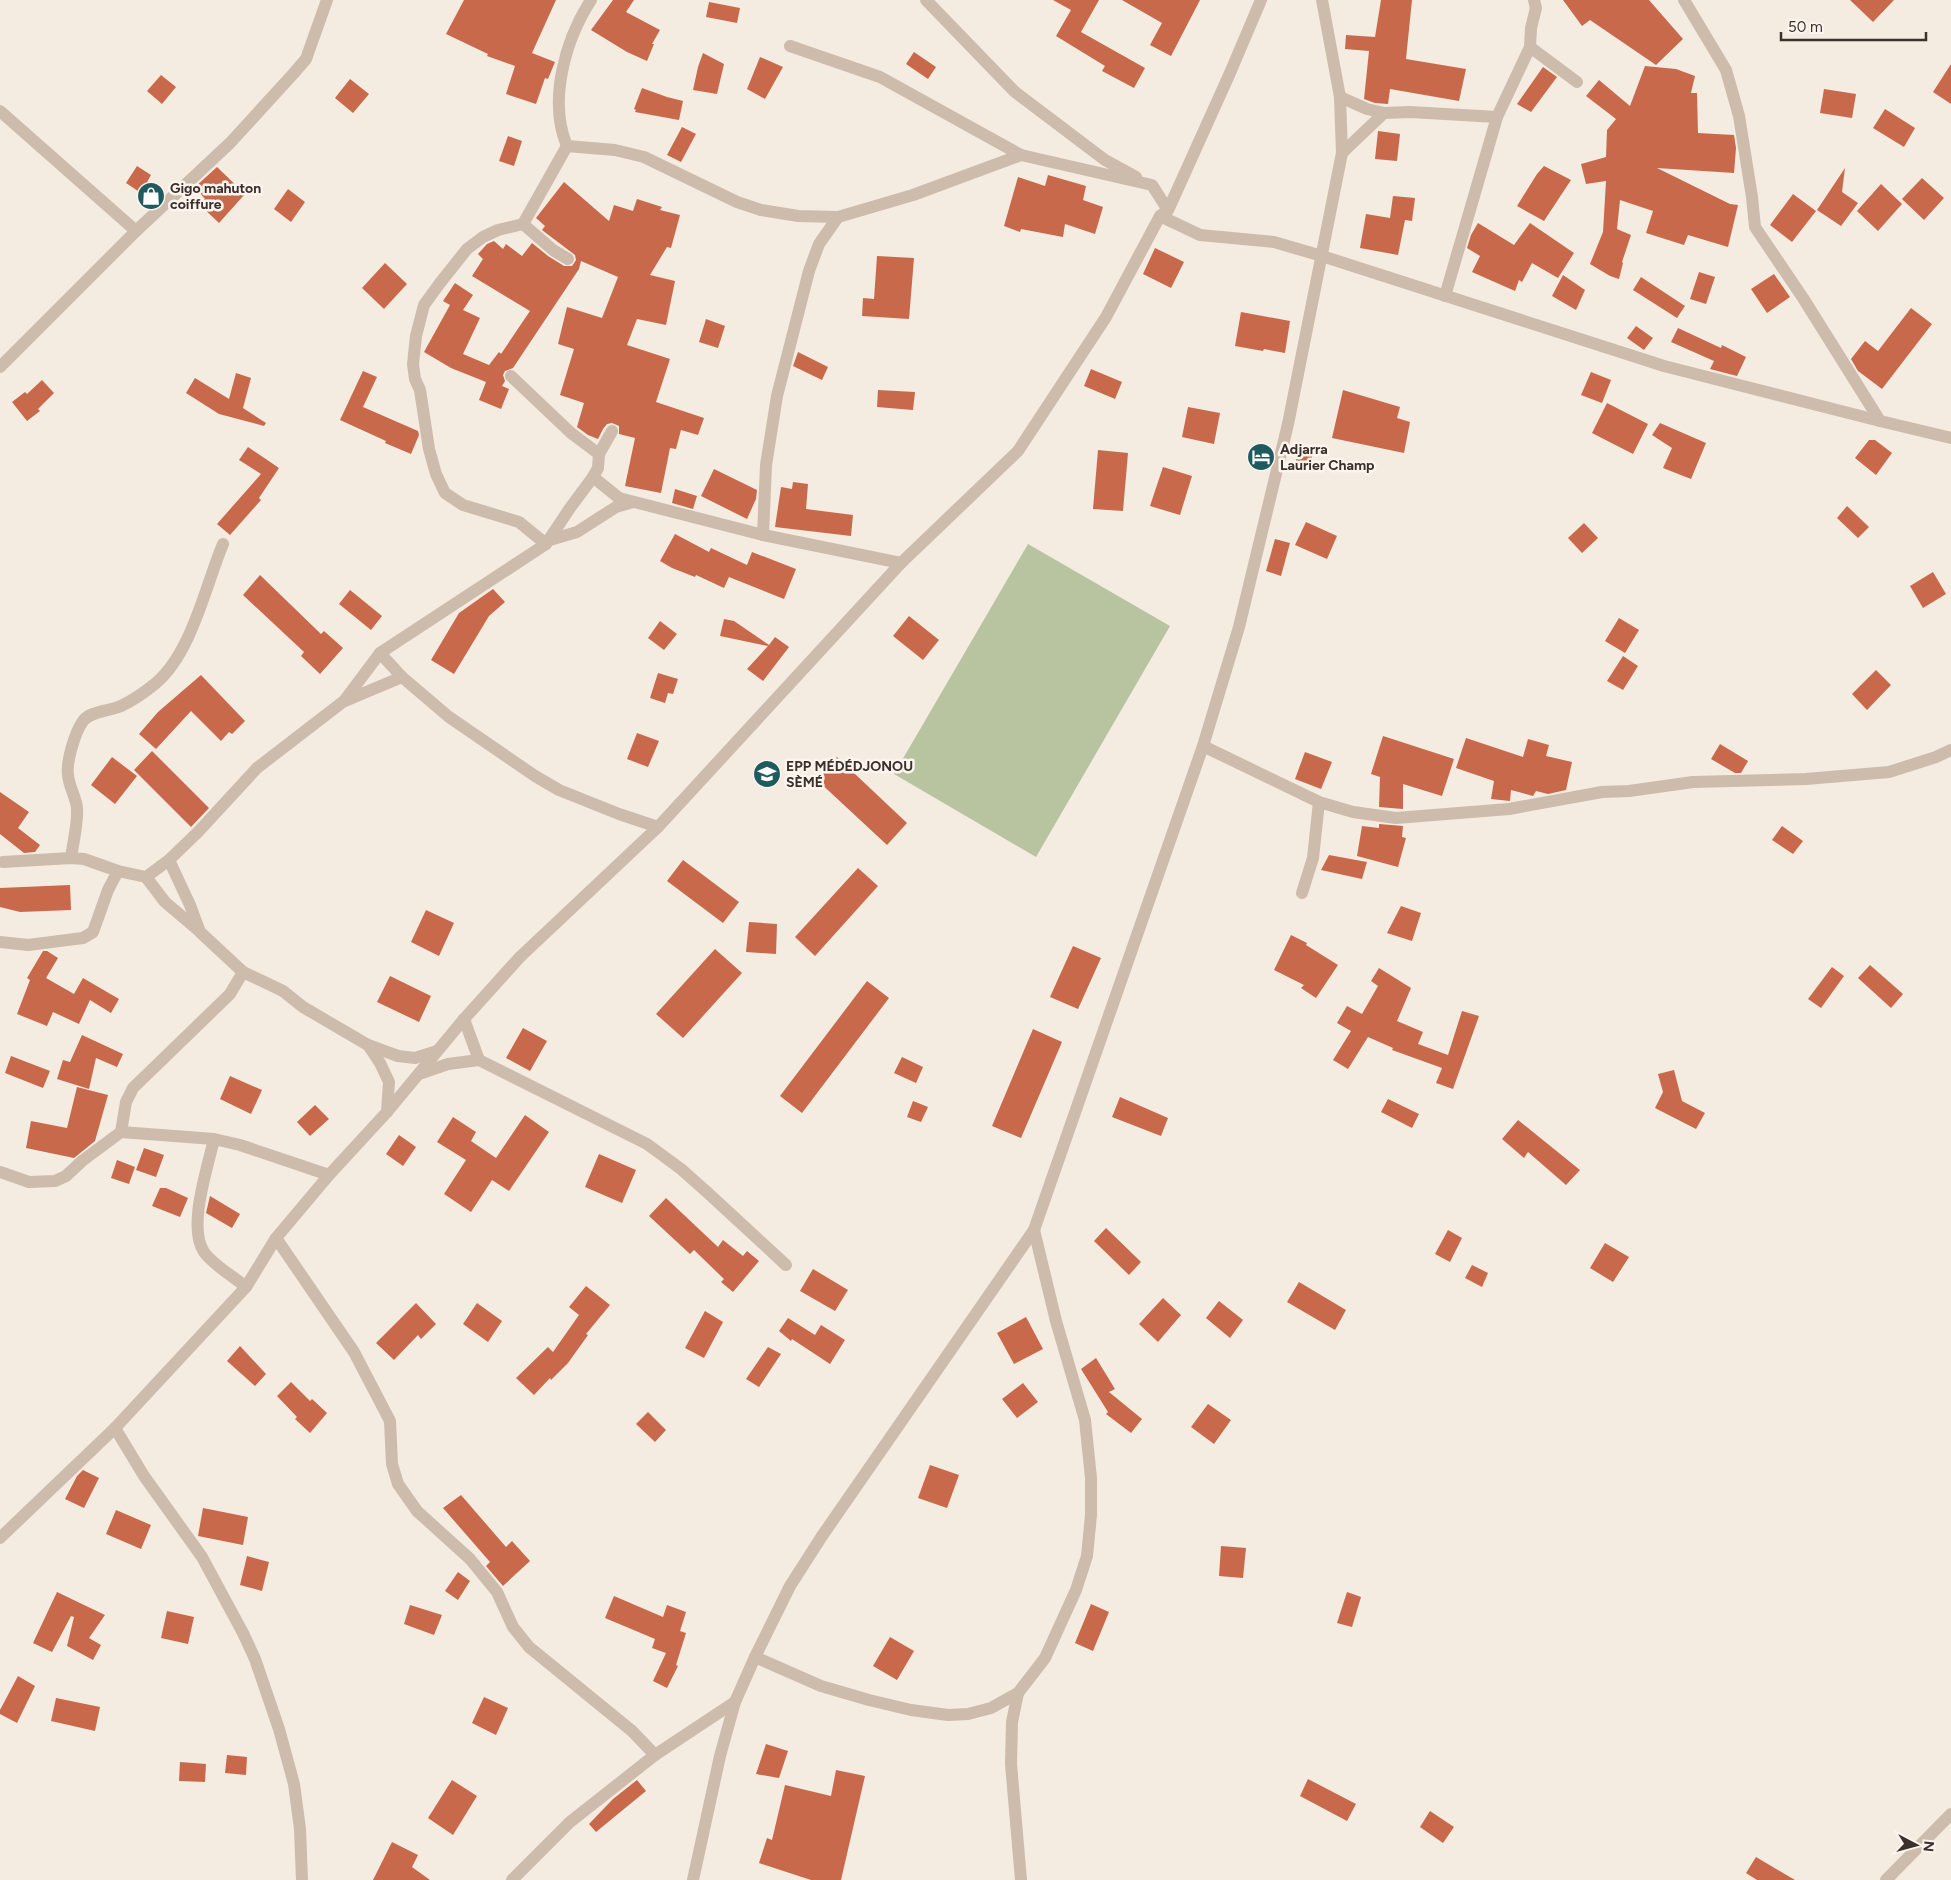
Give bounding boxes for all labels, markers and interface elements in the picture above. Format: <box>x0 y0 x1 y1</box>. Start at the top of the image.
scale bar <box>1781 10 1926 42</box>
text: 50 m <box>1788 18 1823 36</box>
place label: Gigo mahuton coiffure <box>170 180 261 213</box>
shop icon: Gigo mahuton coiffure <box>136 181 166 211</box>
place label: Adjarra Laurier Champ <box>1280 441 1375 474</box>
hotel icon: Adjarra Laurier Champ <box>1246 442 1276 472</box>
place label: EPP MÉDÉDJONOU SÈMÉ <box>786 758 913 791</box>
school or university icon: EPP MÉDÉDJONOU SÈMÉ <box>752 759 782 789</box>
north arrow <box>1891 1820 1941 1870</box>
text: N <box>1919 1840 1937 1853</box>

